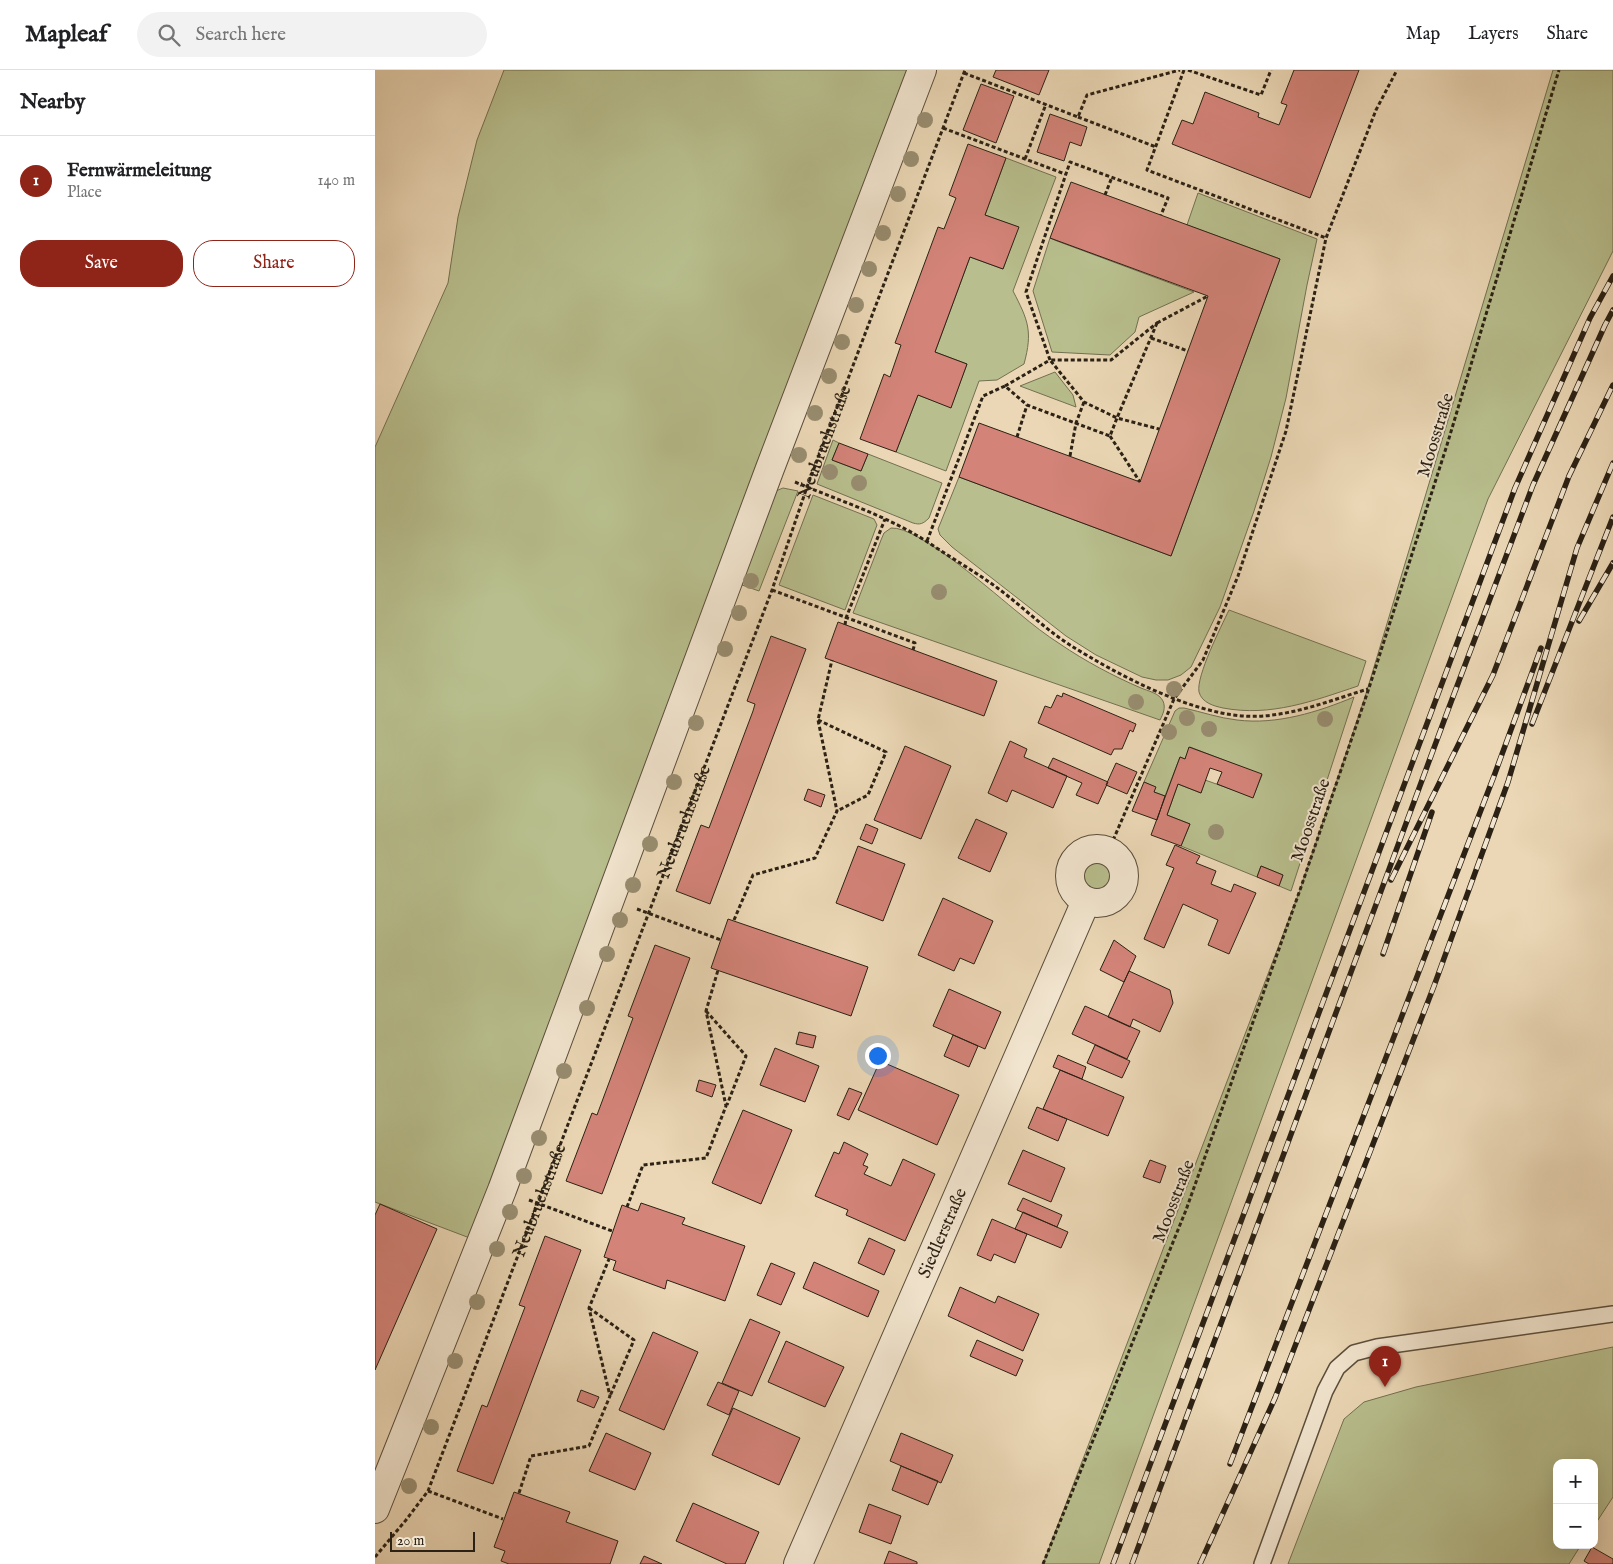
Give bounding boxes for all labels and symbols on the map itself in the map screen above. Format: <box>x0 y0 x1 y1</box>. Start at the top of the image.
street label: Neubruchstraße <box>794 382 857 502</box>
street label: Moosstraße <box>1413 391 1460 480</box>
street label: Neubruchstraße <box>653 762 717 882</box>
street label: Moosstraße <box>1286 776 1336 865</box>
your location <box>865 1043 891 1069</box>
street label: Neubruchstraße <box>508 1141 573 1261</box>
street label: Moosstraße <box>1148 1157 1201 1246</box>
street label: Siedlerstraße <box>914 1185 973 1282</box>
pin: 1 <box>1369 1346 1401 1387</box>
scale bar <box>390 1529 475 1552</box>

